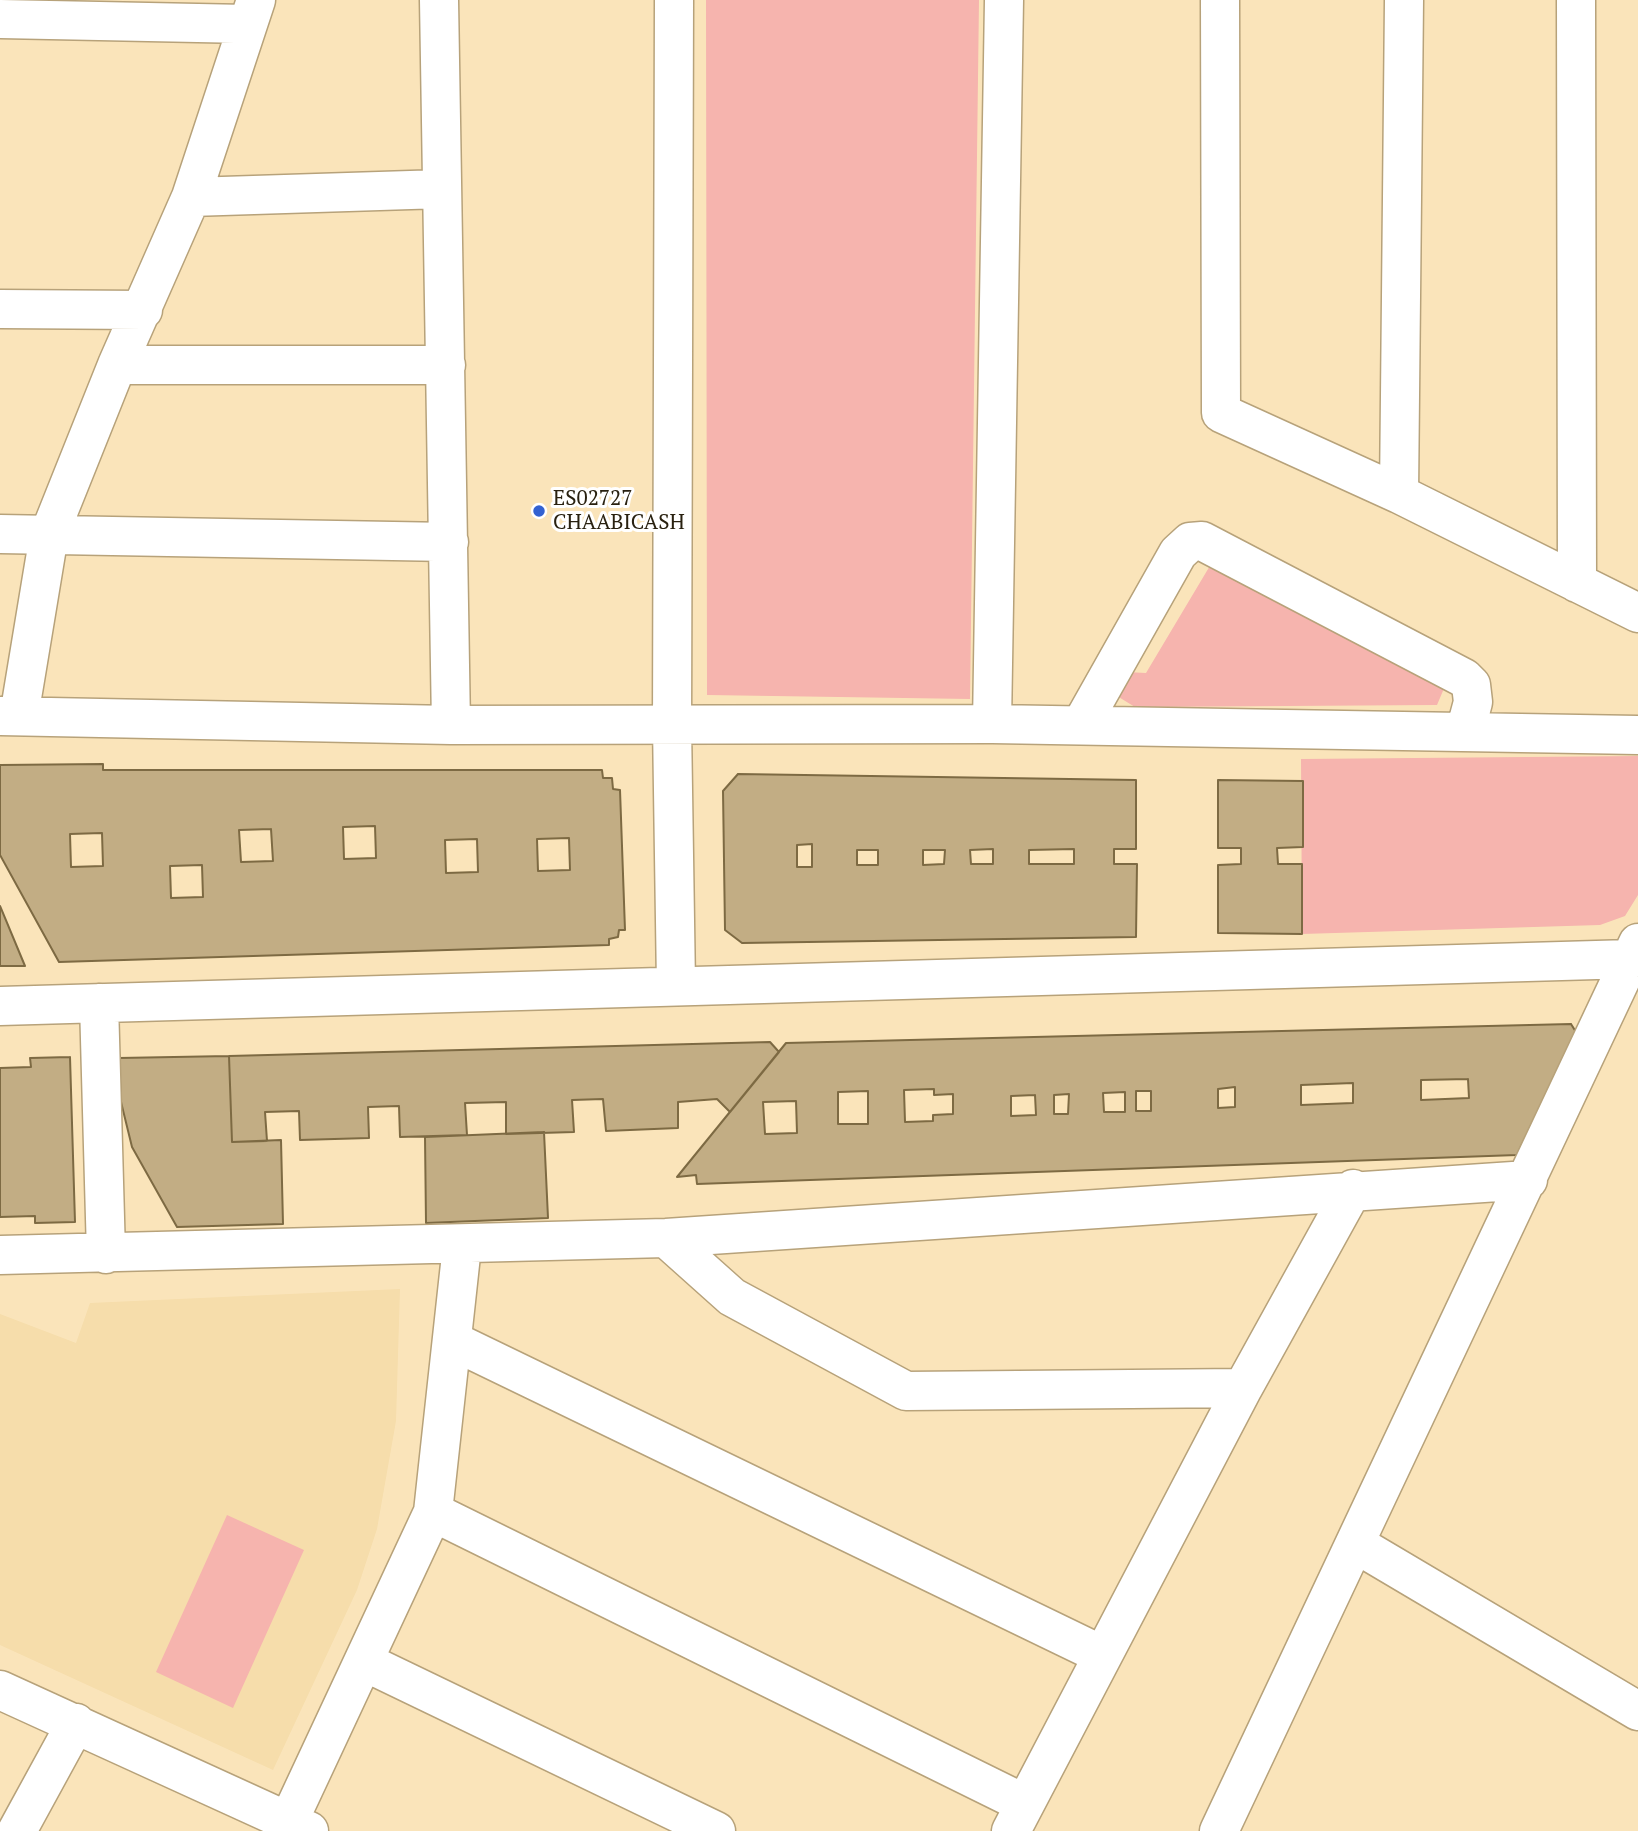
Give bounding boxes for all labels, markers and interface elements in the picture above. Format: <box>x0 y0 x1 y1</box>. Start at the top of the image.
place label: ES02727 CHAABICASH <box>553 486 685 536</box>
marker: ES02727 CHAABICASH <box>531 503 547 519</box>

